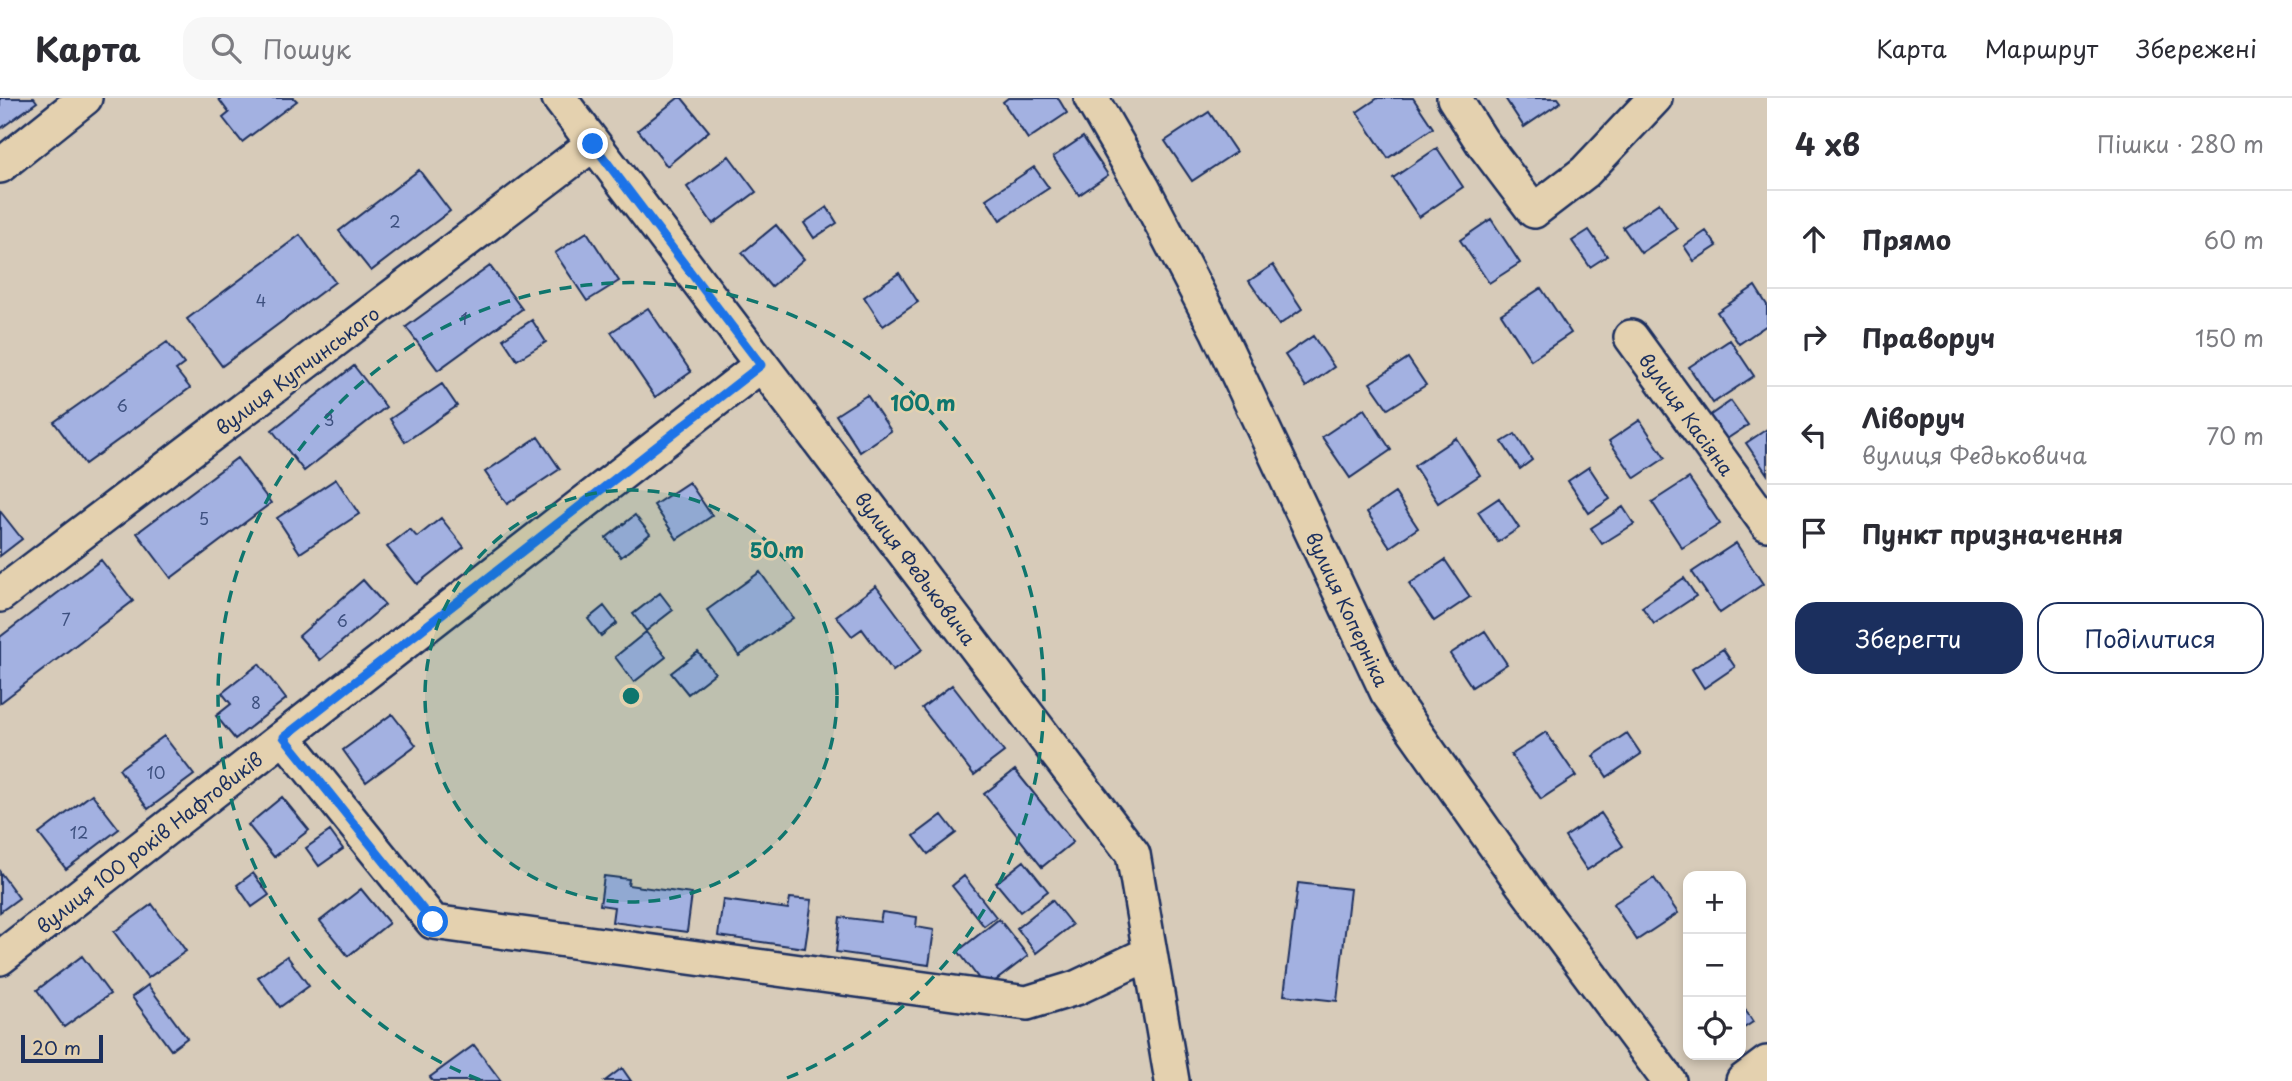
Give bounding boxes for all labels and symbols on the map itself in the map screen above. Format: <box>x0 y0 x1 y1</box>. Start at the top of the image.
route end <box>577 128 608 159</box>
house number: 2 <box>389 209 401 233</box>
house number: 4 <box>256 288 266 312</box>
street label: вулиця Купчинського <box>209 299 385 441</box>
house number: 1 <box>460 306 468 330</box>
street label: вулиця Касіяна <box>1633 347 1741 481</box>
text: 100 m <box>890 386 956 418</box>
house number: 6 <box>116 393 128 417</box>
house number: 3 <box>324 407 334 431</box>
street label: вулиця Федьковича <box>849 485 983 651</box>
house number: 5 <box>199 506 209 530</box>
street label: вулиця Коперніка <box>1300 527 1396 691</box>
text: 50 m <box>750 533 804 565</box>
house number: 7 <box>61 607 71 631</box>
house number: 6 <box>336 608 348 632</box>
centre of rings <box>619 684 643 708</box>
house number: 8 <box>251 690 261 714</box>
street label: вулиця 100 років Нафтовиків <box>30 745 268 939</box>
house number: 10 <box>147 760 165 784</box>
house number: 12 <box>70 820 88 844</box>
route start <box>417 906 448 937</box>
scale bar <box>21 1032 103 1064</box>

